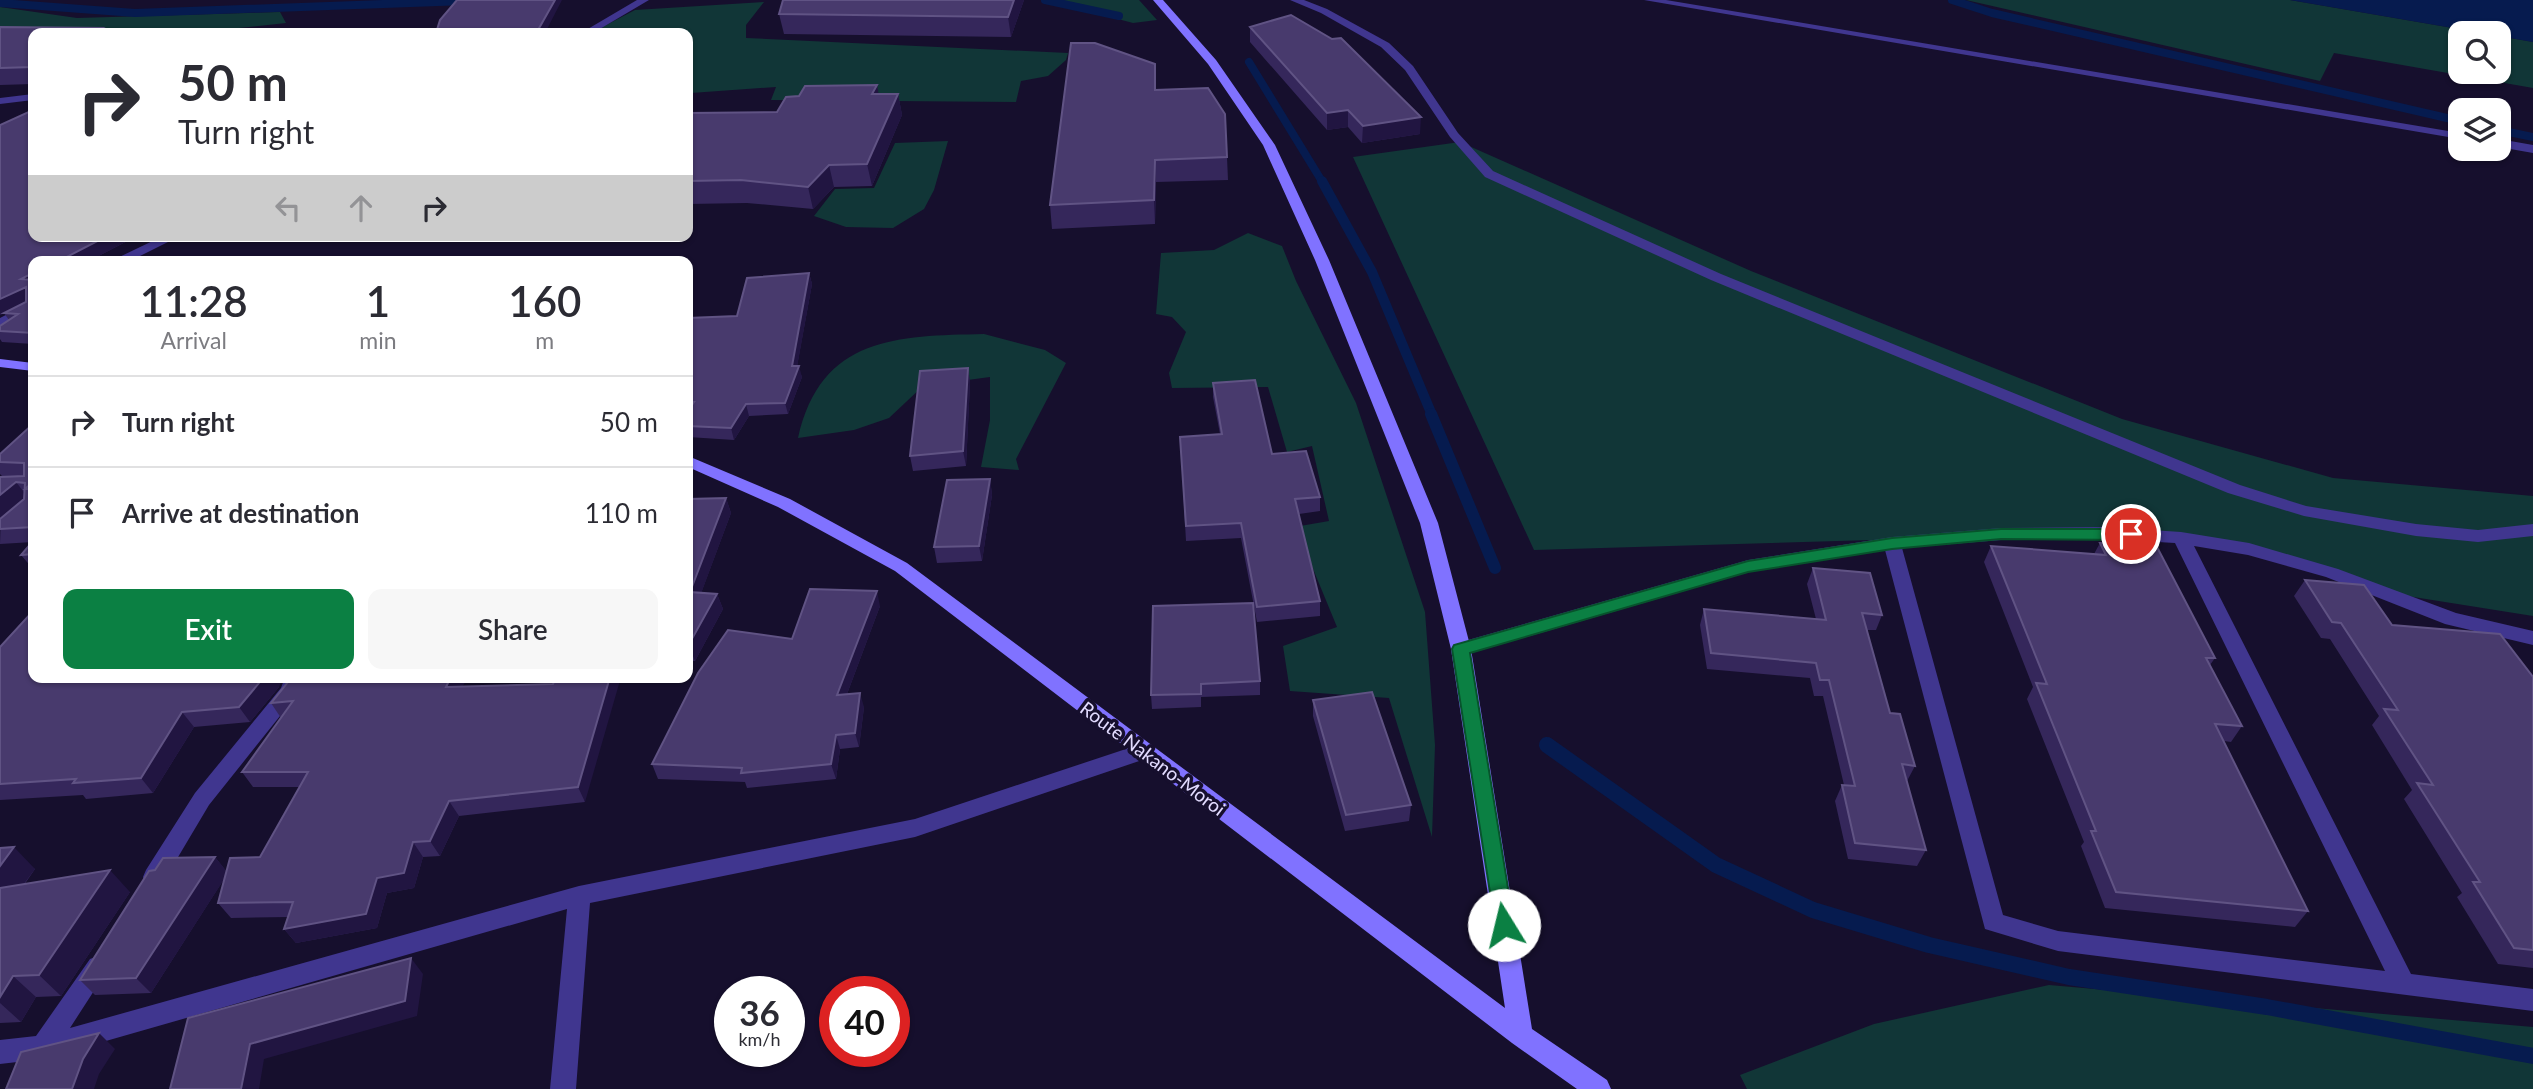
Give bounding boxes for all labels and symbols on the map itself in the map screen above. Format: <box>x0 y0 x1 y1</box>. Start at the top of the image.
pin <box>2101 504 2161 564</box>
street label: Route Nakano-Moroi <box>1076 696 1230 820</box>
position arrow <box>1467 888 1541 962</box>
speed limit sign: 40 <box>819 976 910 1067</box>

